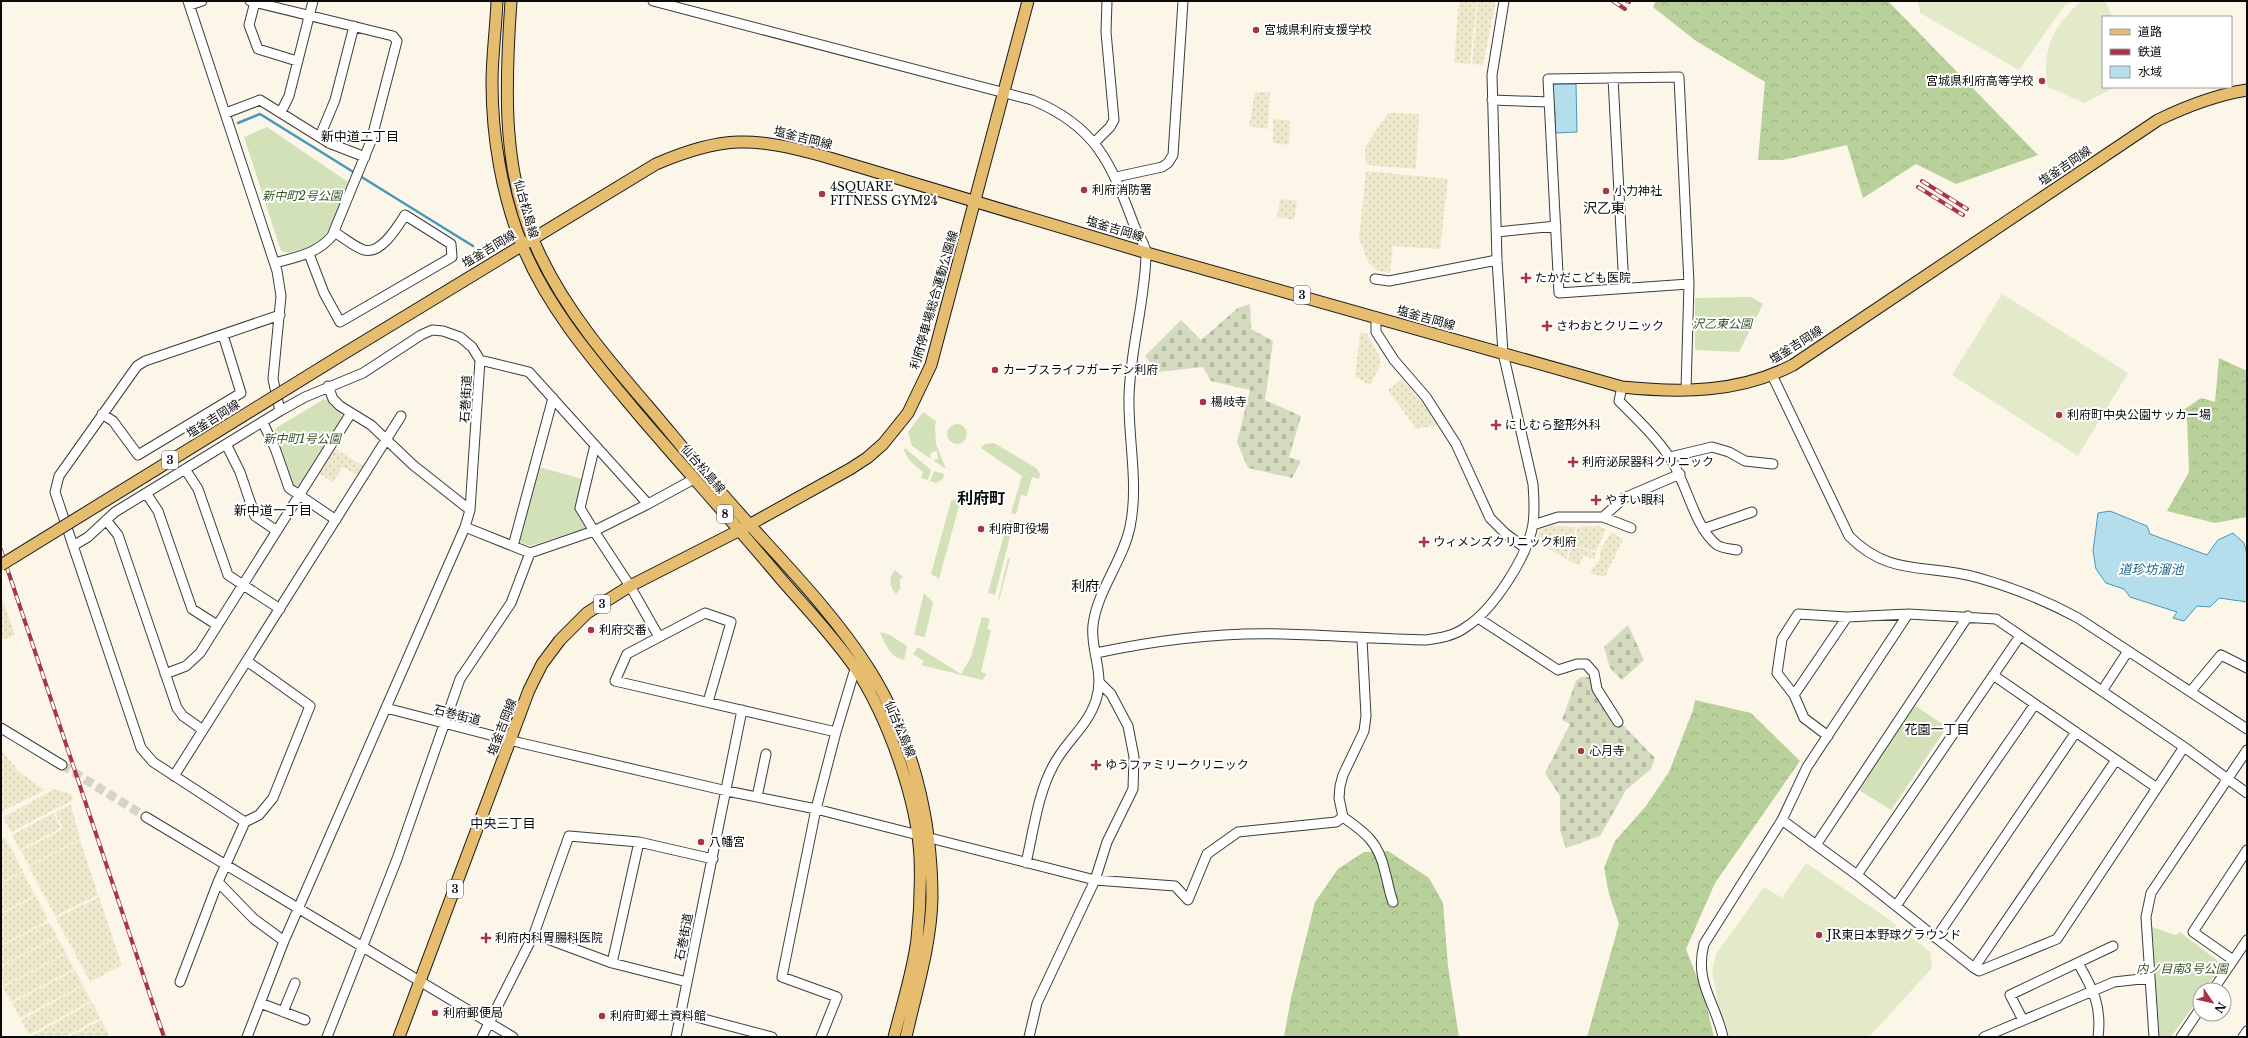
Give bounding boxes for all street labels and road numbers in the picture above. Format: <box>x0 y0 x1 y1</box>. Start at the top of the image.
street label: 塩釜吉岡線 <box>772 123 834 152</box>
street label: 塩釜吉岡線 <box>2036 143 2094 189</box>
street label: 仙台松島線 <box>511 178 542 240</box>
street label: 塩釜吉岡線 <box>1084 213 1146 244</box>
street label: 塩釜吉岡線 <box>459 227 518 270</box>
street label: 利府停車場総合運動公園線 <box>906 229 961 371</box>
road number: 3 <box>1294 286 1310 304</box>
street label: 塩釜吉岡線 <box>1395 302 1457 333</box>
street label: 塩釜吉岡線 <box>1766 322 1825 367</box>
street label: 石巻街道 <box>457 375 474 423</box>
street label: 塩釜吉岡線 <box>183 396 242 441</box>
street label: 仙台松島線 <box>678 441 729 496</box>
road number: 3 <box>162 451 178 469</box>
road number: 8 <box>717 505 733 523</box>
road number: 3 <box>594 595 610 613</box>
street label: 塩釜吉岡線 <box>484 696 519 758</box>
street label: 仙台松島線 <box>882 698 919 759</box>
street label: 石巻街道 <box>432 701 482 728</box>
road number: 3 <box>447 880 463 898</box>
street label: 石巻街道 <box>672 912 695 962</box>

